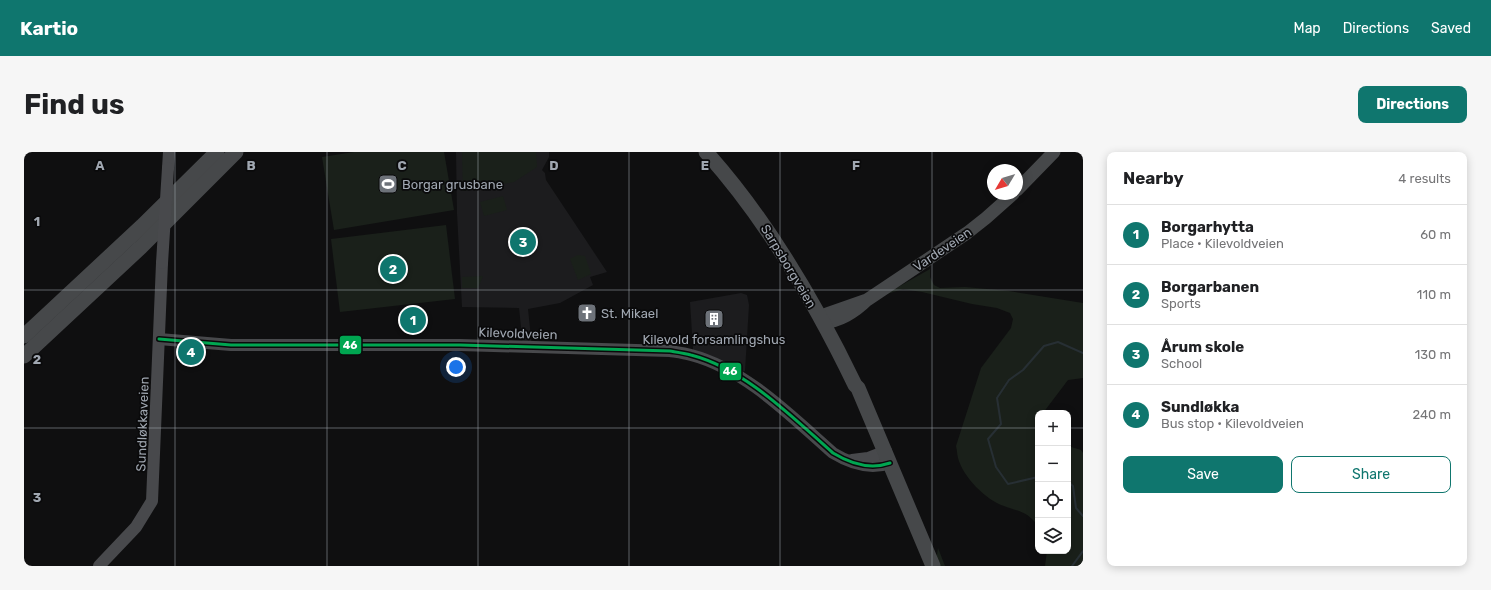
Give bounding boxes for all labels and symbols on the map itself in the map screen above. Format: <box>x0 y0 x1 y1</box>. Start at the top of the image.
text: A <box>95 158 105 173</box>
text: B <box>246 158 256 173</box>
text: C <box>397 158 407 173</box>
text: D <box>549 158 559 173</box>
text: E <box>701 158 709 173</box>
text: F <box>852 158 860 173</box>
north arrow <box>987 164 1023 200</box>
sports icon: Borgar grusbane <box>377 173 399 195</box>
place label: Borgar grusbane <box>402 177 503 193</box>
text: 1 <box>34 214 40 229</box>
street label: Sarpsborgveien <box>757 222 819 311</box>
street label: Vardeveien <box>910 224 974 274</box>
pin: 3 <box>510 227 536 257</box>
pin: 2 <box>380 254 406 284</box>
church icon: St. Mikael <box>576 302 598 324</box>
pin: 1 <box>400 305 426 335</box>
place label: St. Mikael <box>601 306 658 321</box>
building icon: Kilevold forsamlingshus <box>703 308 725 330</box>
street label: Kilevoldveien <box>478 325 558 342</box>
place label: Kilevold forsamlingshus <box>642 332 786 348</box>
line badge: 46 <box>339 335 362 355</box>
pin: 4 <box>178 337 204 367</box>
text: 46 <box>343 339 357 352</box>
text: 2 <box>33 352 41 367</box>
your location <box>446 357 466 377</box>
line badge: 46 <box>719 362 742 381</box>
text: 46 <box>723 365 737 378</box>
street label: Sundløkkaveien <box>133 376 152 472</box>
text: 3 <box>33 490 42 505</box>

